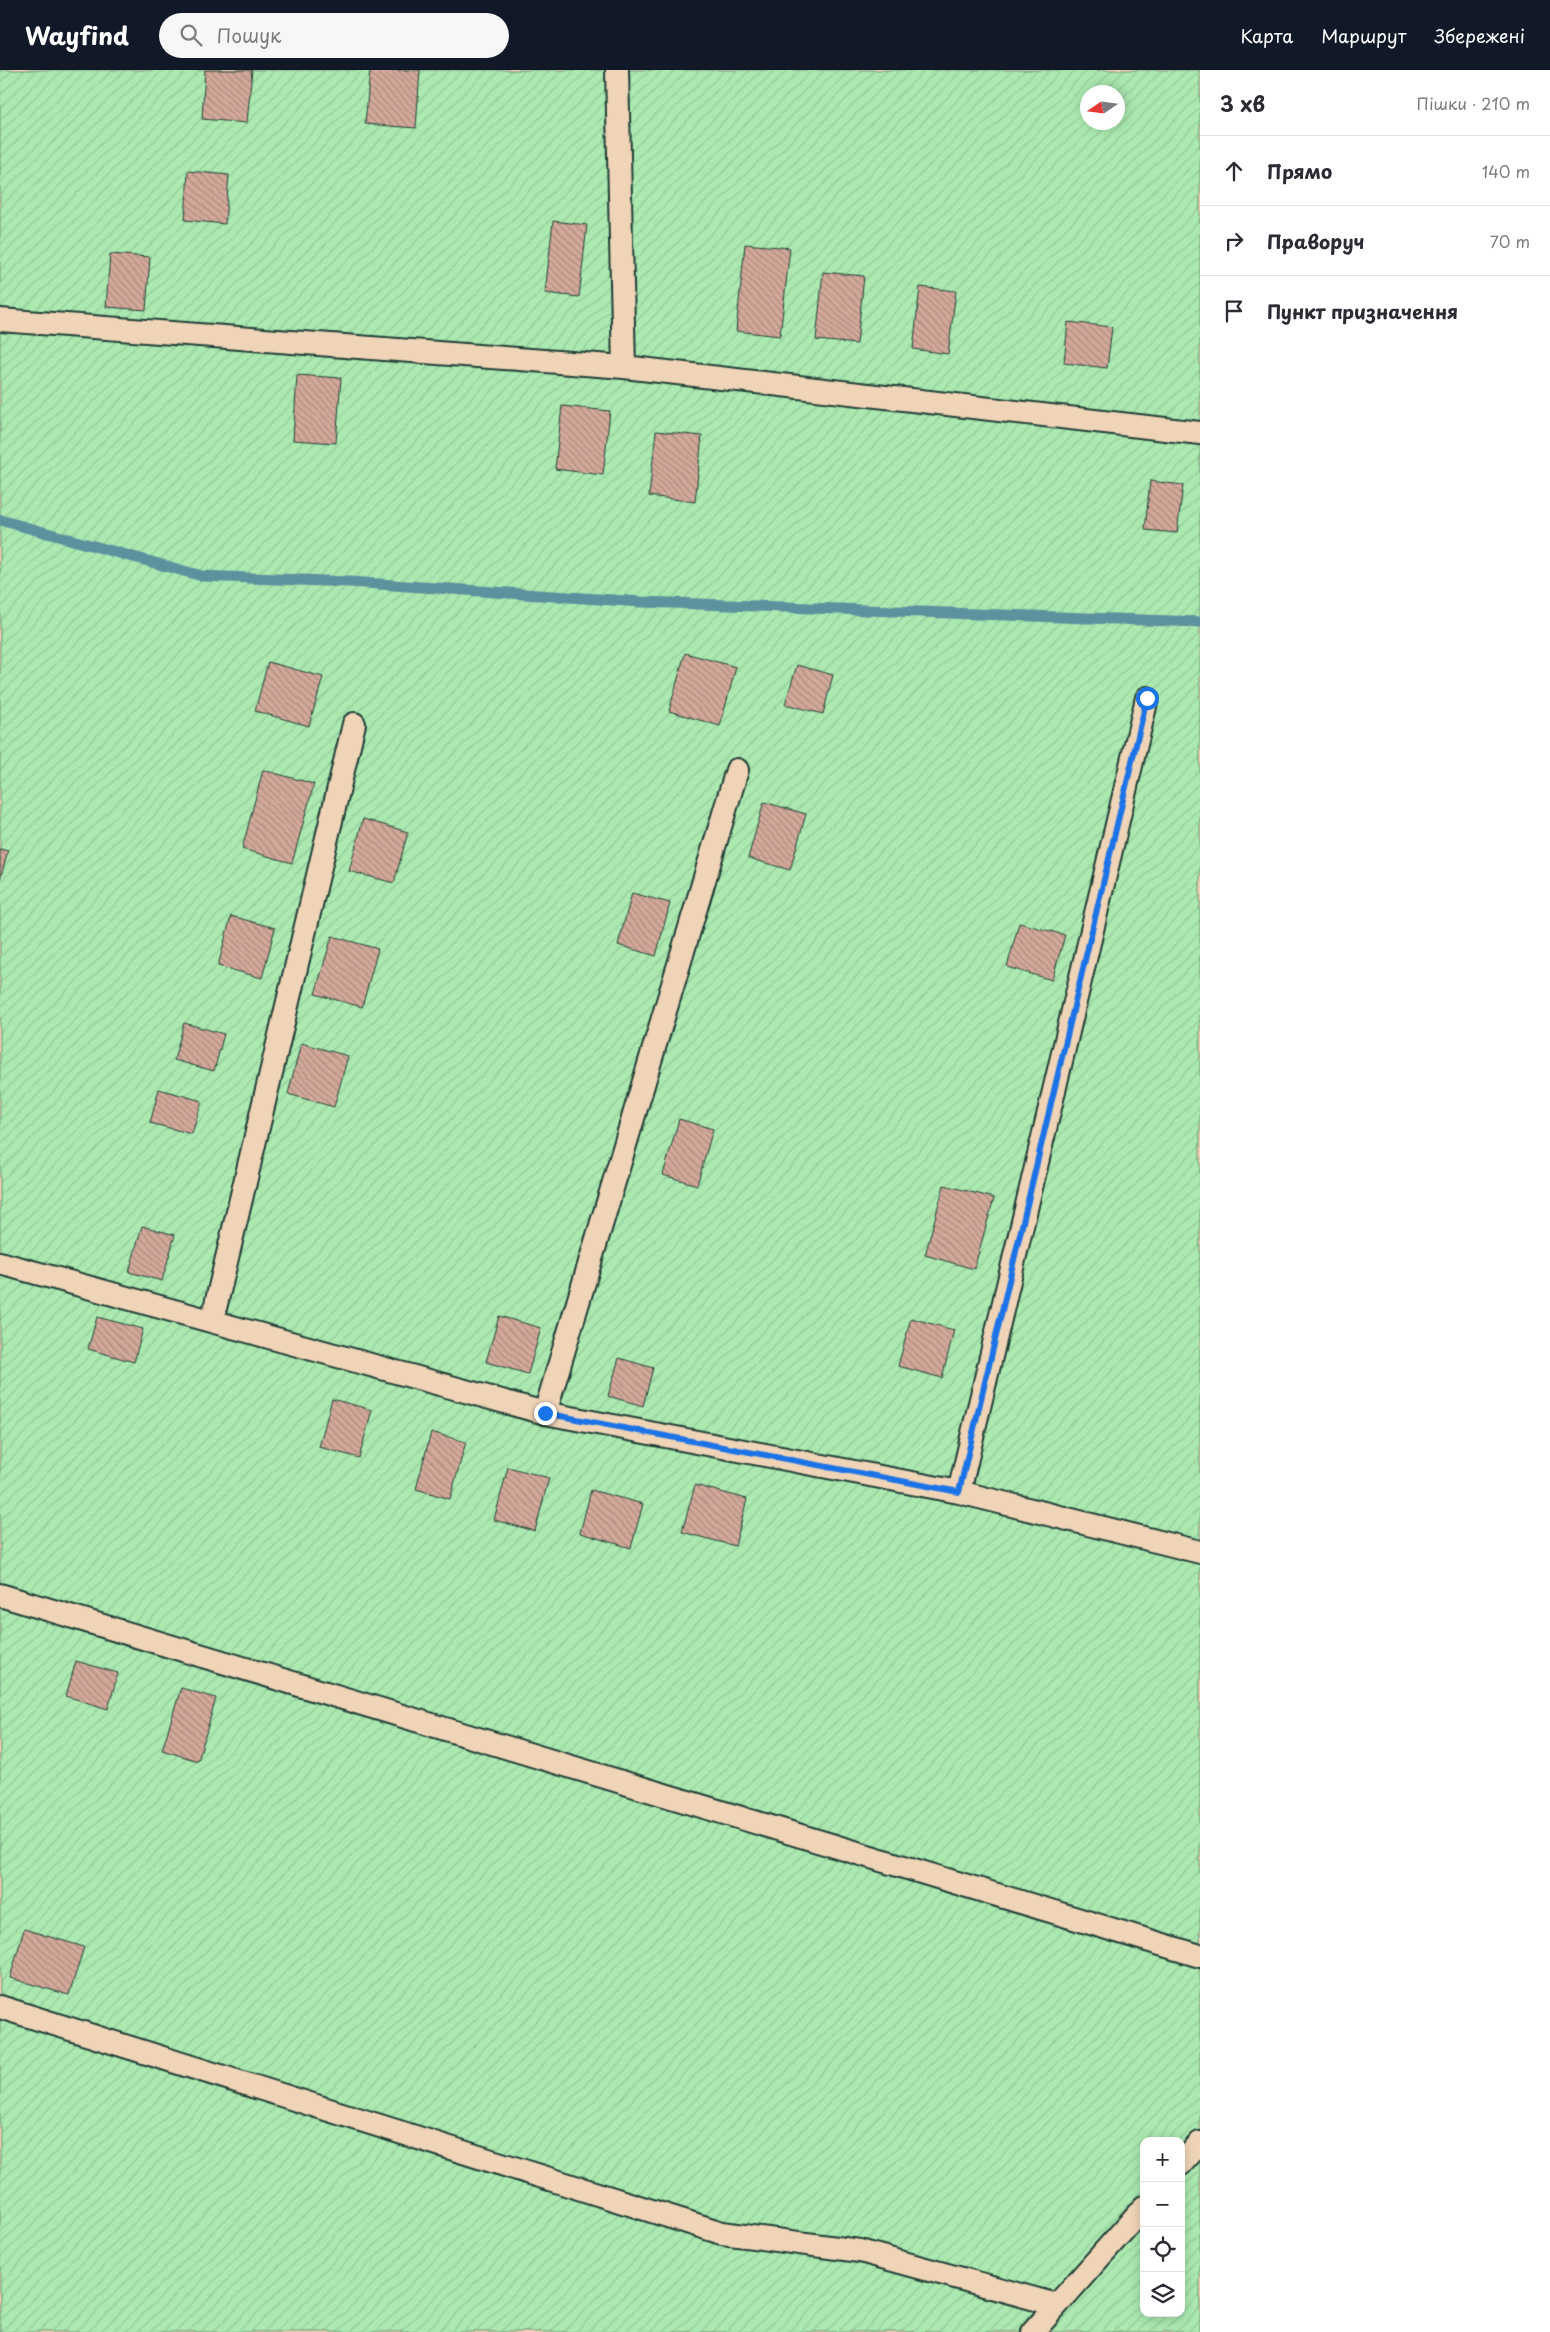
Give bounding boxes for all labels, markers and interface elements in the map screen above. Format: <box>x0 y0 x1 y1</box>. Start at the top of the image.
search box <box>159 13 509 58</box>
text: Wayfind <box>25 17 129 53</box>
icon: search <box>177 21 205 49</box>
text: Пошук <box>217 21 281 49</box>
text: Карта <box>1240 22 1293 49</box>
text: Маршрут <box>1321 22 1406 49</box>
text: Збережені <box>1434 22 1525 49</box>
north arrow <box>1080 85 1125 130</box>
text: 3 хв <box>1220 87 1265 119</box>
text: Пішки · 210 m <box>1417 91 1530 115</box>
icon: ahead <box>1220 157 1248 185</box>
text: Прямо <box>1267 157 1332 185</box>
text: 140 m <box>1482 159 1530 183</box>
icon: right <box>1220 227 1248 255</box>
text: Праворуч <box>1267 227 1364 255</box>
text: 70 m <box>1490 229 1530 253</box>
icon: arrive <box>1220 297 1248 325</box>
text: Пункт призначення <box>1267 297 1458 325</box>
route start <box>1136 687 1159 710</box>
route end <box>534 1402 557 1425</box>
map controls <box>1140 2137 1185 2317</box>
button: + <box>1140 2137 1185 2182</box>
button: − <box>1140 2182 1185 2227</box>
button: locate <box>1140 2227 1185 2272</box>
button: layers <box>1140 2272 1185 2317</box>

